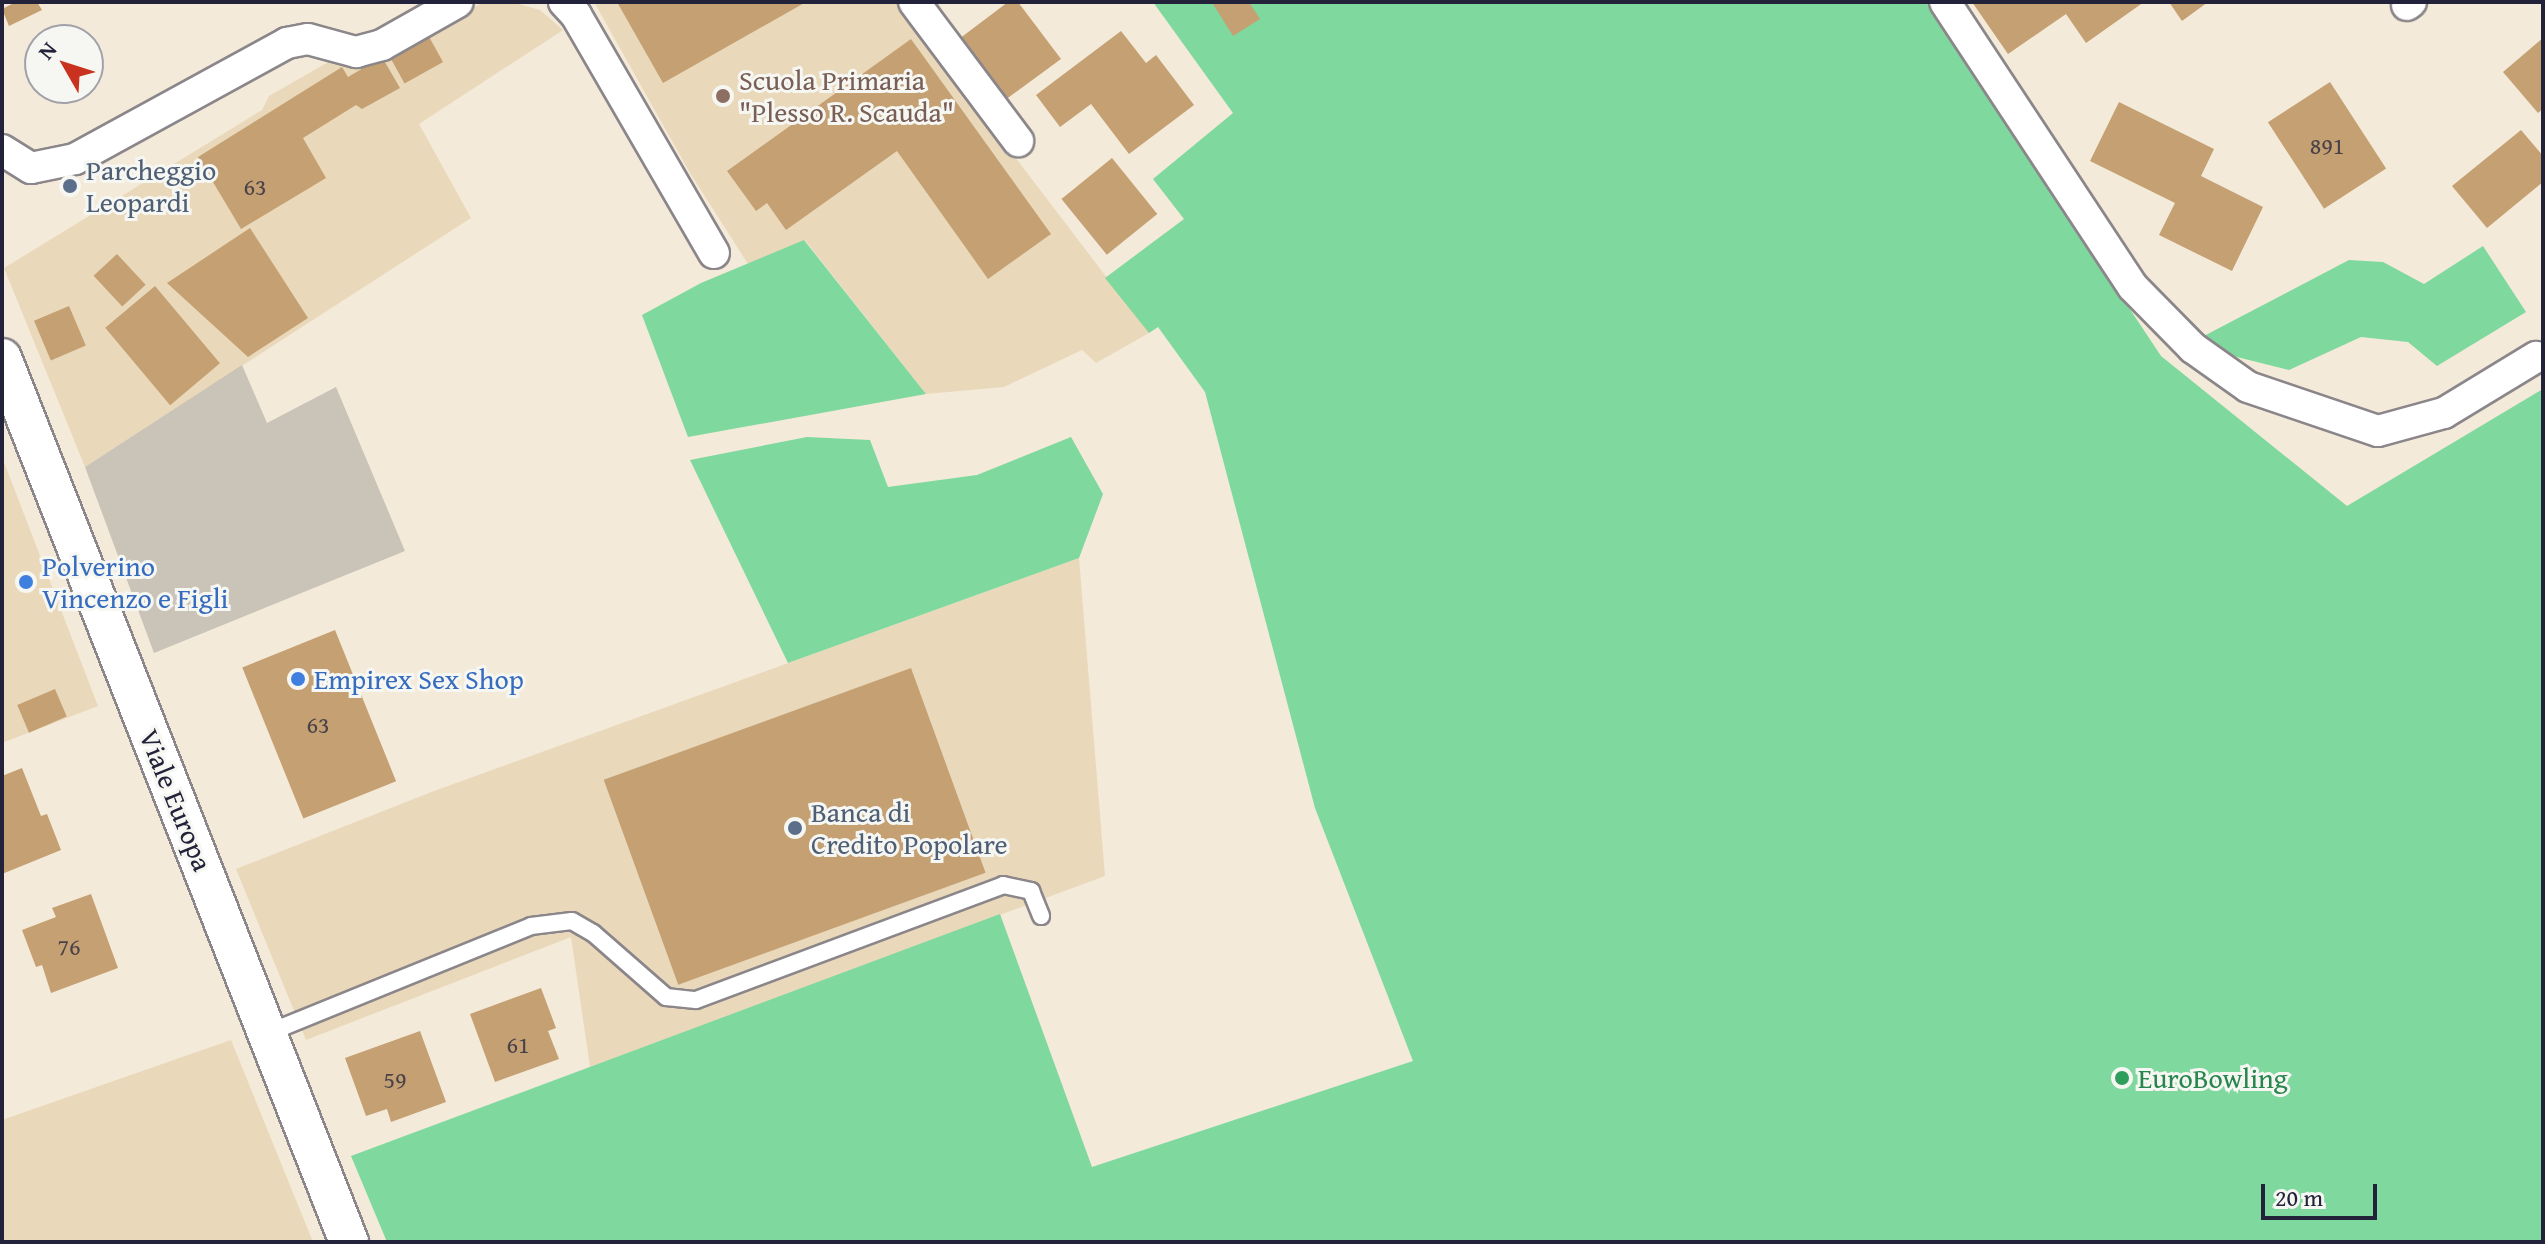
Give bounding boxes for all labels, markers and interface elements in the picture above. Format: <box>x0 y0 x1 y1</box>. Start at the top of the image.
north arrow <box>24 24 104 104</box>
text: N <box>30 34 64 66</box>
place label: Scuola Primaria "Plesso R. Scauda" <box>739 63 954 129</box>
marker: Scuola Primaria "Plesso R. Scauda" <box>714 87 732 105</box>
house number: 891 <box>2310 132 2344 160</box>
place label: Parcheggio Leopardi <box>86 153 216 219</box>
house number: 63 <box>243 173 267 201</box>
marker: Parcheggio Leopardi <box>61 177 79 195</box>
place label: Polverino Vincenzo e Figli <box>42 549 228 615</box>
marker: Polverino Vincenzo e Figli <box>17 573 35 591</box>
place label: Empirex Sex Shop <box>314 662 524 696</box>
marker: Empirex Sex Shop <box>289 670 307 688</box>
house number: 63 <box>306 711 330 739</box>
street label: Viale Europa <box>132 724 220 876</box>
place label: Banca di Credito Popolare <box>811 795 1008 861</box>
marker: Banca di Credito Popolare <box>786 819 804 837</box>
house number: 76 <box>57 933 81 961</box>
house number: 61 <box>506 1031 530 1059</box>
place label: EuroBowling <box>2138 1061 2288 1095</box>
house number: 59 <box>383 1066 407 1094</box>
marker: EuroBowling <box>2113 1069 2131 1087</box>
scale bar <box>2265 1168 2381 1218</box>
text: 20 m <box>2275 1180 2323 1215</box>

